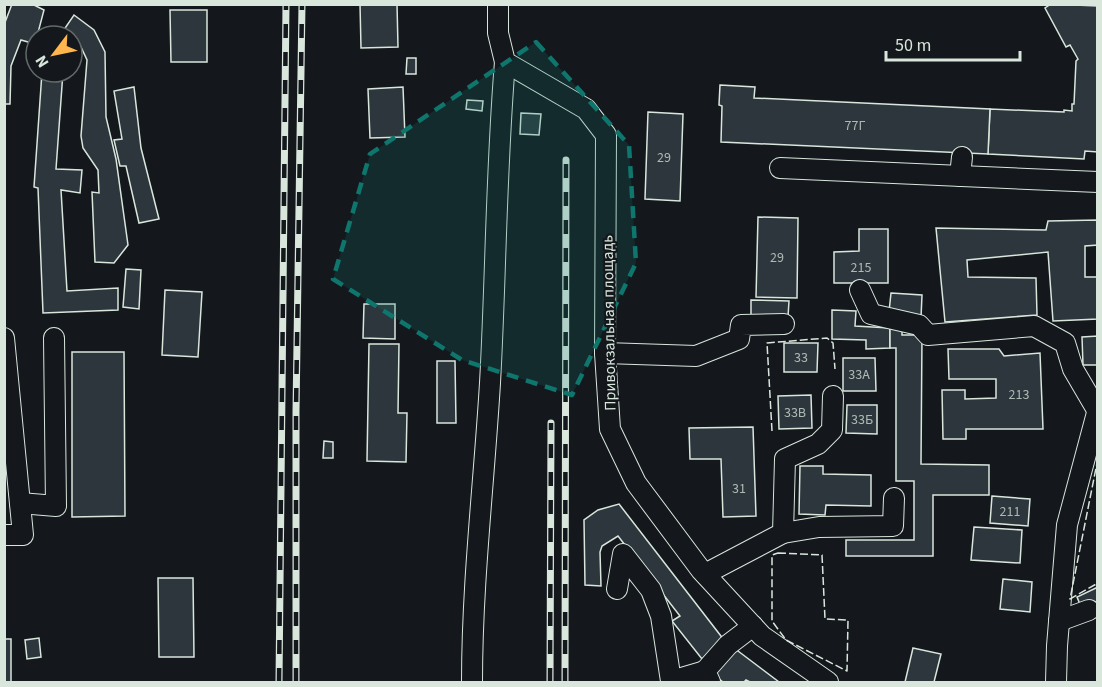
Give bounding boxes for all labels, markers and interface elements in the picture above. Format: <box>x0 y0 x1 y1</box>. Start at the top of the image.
north arrow <box>24 24 84 84</box>
scale bar <box>886 24 1020 62</box>
text: 50 m <box>895 33 931 58</box>
text: N <box>30 51 54 72</box>
house number: 77Г <box>845 116 865 136</box>
house number: 29 <box>657 148 671 168</box>
street label: Привокзальная площадь <box>596 235 622 411</box>
house number: 29 <box>770 248 784 268</box>
house number: 215 <box>851 258 871 278</box>
house number: 33 <box>794 348 808 368</box>
house number: 33А <box>848 365 870 385</box>
house number: 213 <box>1009 385 1029 405</box>
house number: 33В <box>784 403 806 423</box>
house number: 33Б <box>851 410 873 430</box>
house number: 31 <box>732 479 746 499</box>
house number: 211 <box>1000 502 1020 522</box>

